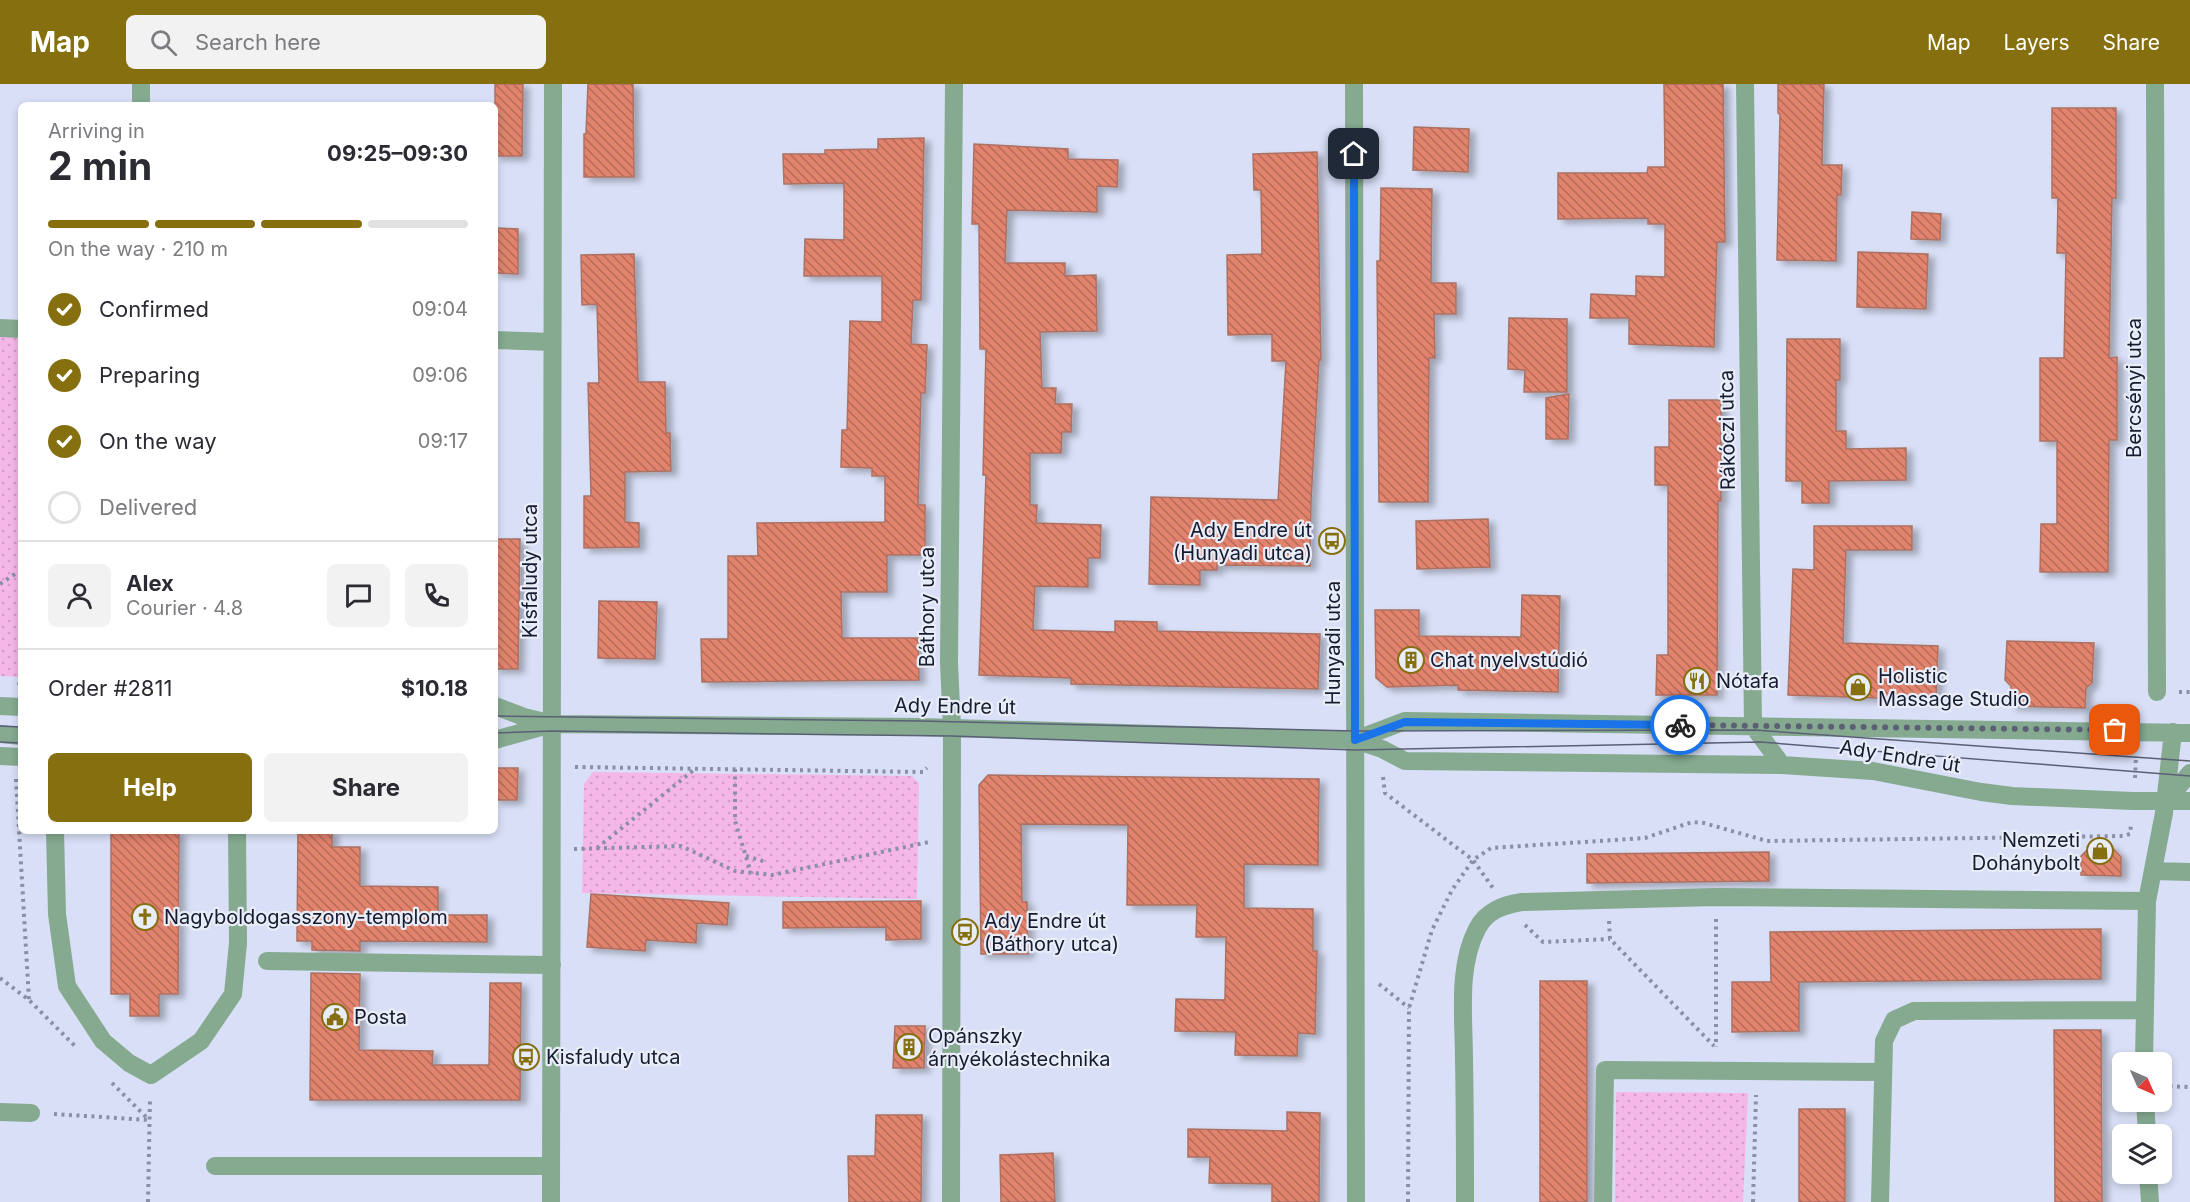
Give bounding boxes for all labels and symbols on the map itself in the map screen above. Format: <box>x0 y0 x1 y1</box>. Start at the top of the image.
pin <box>1328 128 1379 179</box>
street label: Bercsényi utca <box>2122 318 2146 458</box>
street label: Rákóczi utca <box>1714 370 1740 490</box>
street label: Kisfaludy utca <box>518 504 542 638</box>
place label: Ady Endre út (Hunyadi utca) <box>1173 518 1312 565</box>
bus stop icon: Ady Endre út (Hunyadi utca) <box>1317 526 1347 556</box>
street label: Báthory utca <box>915 547 939 667</box>
street label: Hunyadi utca <box>1321 581 1345 705</box>
building icon: Chat nyelvstúdió <box>1396 645 1426 675</box>
place label: Chat nyelvstúdió <box>1430 648 1588 672</box>
place label: Holistic Massage Studio <box>1878 664 2029 711</box>
restaurant icon: Nótafa <box>1682 666 1712 696</box>
place label: Nótafa <box>1716 669 1779 693</box>
shop icon: Holistic Massage Studio <box>1843 672 1873 702</box>
street label: Ady Endre út <box>894 693 1017 719</box>
courier <box>1650 695 1710 755</box>
pin <box>2089 704 2140 755</box>
street label: Ady Endre út <box>1838 735 1963 777</box>
place label: Nemzeti Dohánybolt <box>1972 828 2080 875</box>
shop icon: Nemzeti Dohánybolt <box>2085 836 2115 866</box>
church icon: Nagyboldogasszony-templom <box>130 902 160 932</box>
place label: Nagyboldogasszony-templom <box>164 905 448 929</box>
place label: Ady Endre út (Báthory utca) <box>984 909 1119 956</box>
bus stop icon: Ady Endre út (Báthory utca) <box>950 917 980 947</box>
public building icon: Posta <box>320 1002 350 1032</box>
place label: Posta <box>354 1005 407 1029</box>
place label: Opánszky árnyékolástechnika <box>928 1024 1110 1071</box>
building icon: Opánszky árnyékolástechnika <box>894 1032 924 1062</box>
bus stop icon: Kisfaludy utca <box>511 1042 541 1072</box>
place label: Kisfaludy utca <box>546 1045 680 1069</box>
north arrow <box>2112 1052 2172 1112</box>

